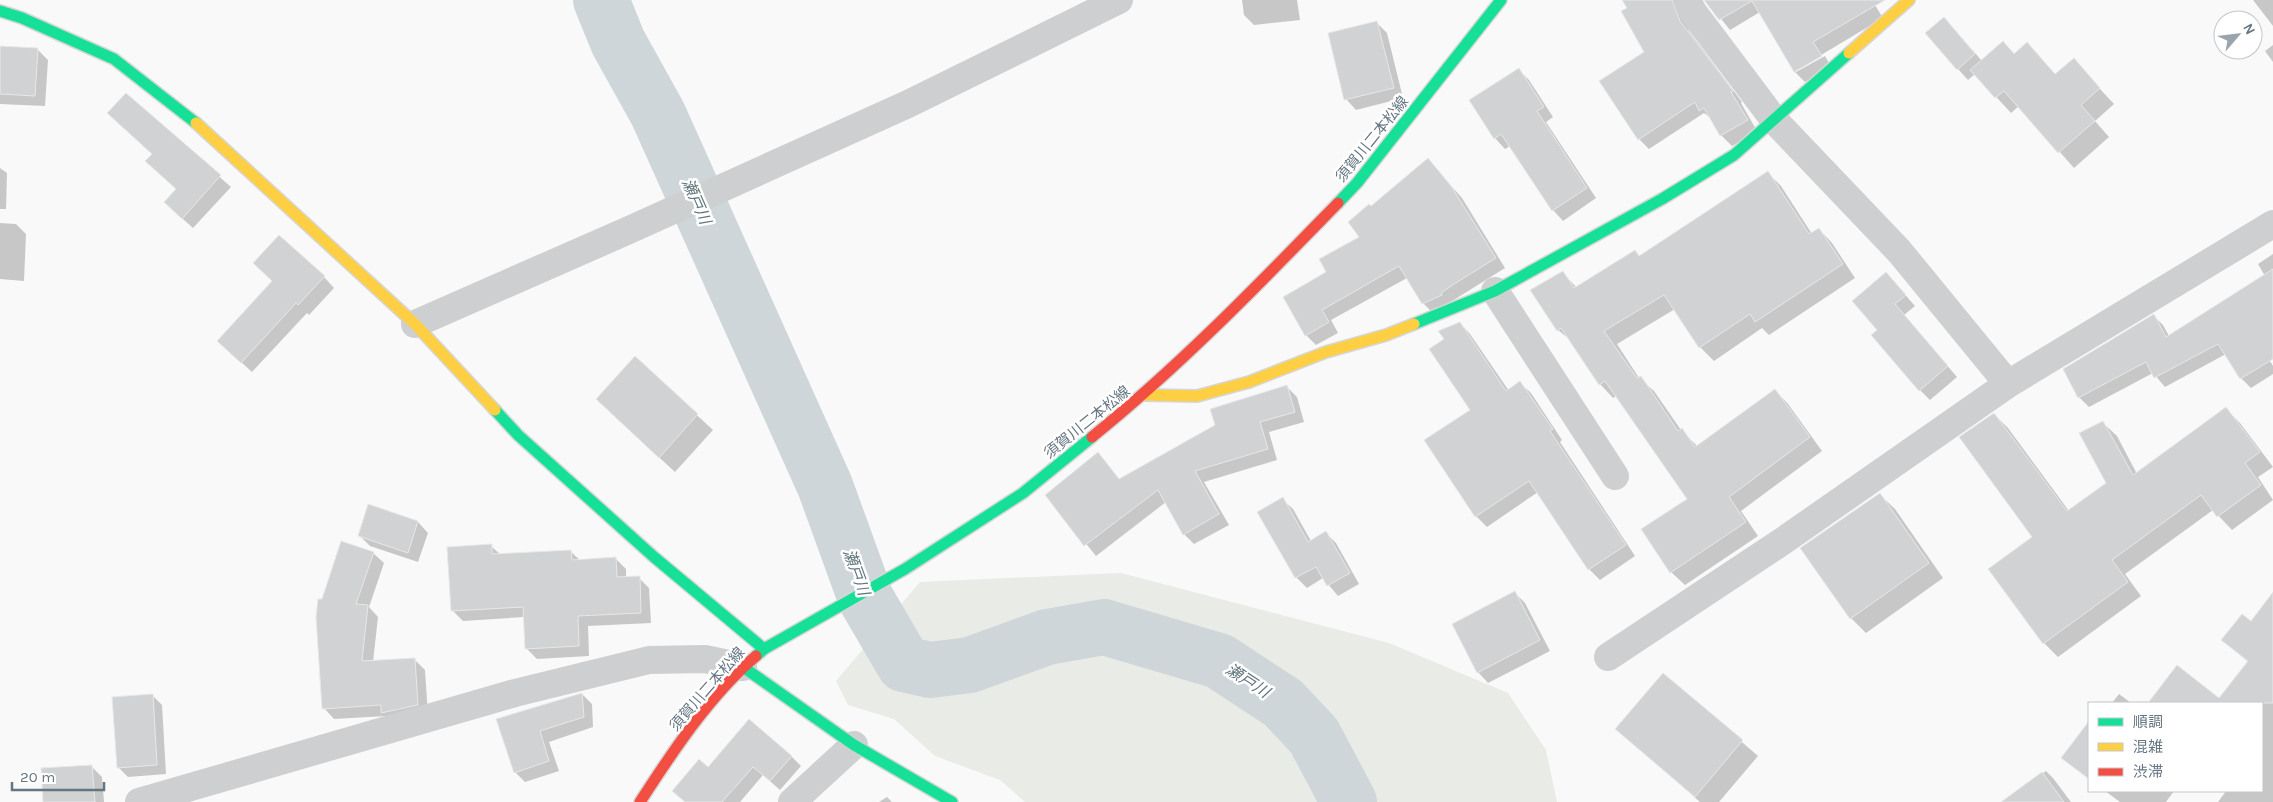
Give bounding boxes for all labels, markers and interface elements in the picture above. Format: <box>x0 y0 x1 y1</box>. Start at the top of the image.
north arrow <box>2213 10 2263 60</box>
text: N <box>2239 21 2259 38</box>
street label: 須賀川二本松線 <box>1332 93 1412 185</box>
water label: 瀬戸川 <box>678 175 716 229</box>
street label: 須賀川二本松線 <box>1041 382 1133 462</box>
water label: 瀬戸川 <box>839 546 874 600</box>
street label: 須賀川二本松線 <box>666 643 748 735</box>
water label: 瀬戸川 <box>1222 659 1275 703</box>
legend <box>2088 702 2263 792</box>
text: 順調 <box>2133 713 2163 731</box>
text: 混雑 <box>2133 738 2163 756</box>
scale bar <box>12 760 105 792</box>
text: 渋滞 <box>2133 763 2163 781</box>
text: 20 m <box>20 768 55 786</box>

